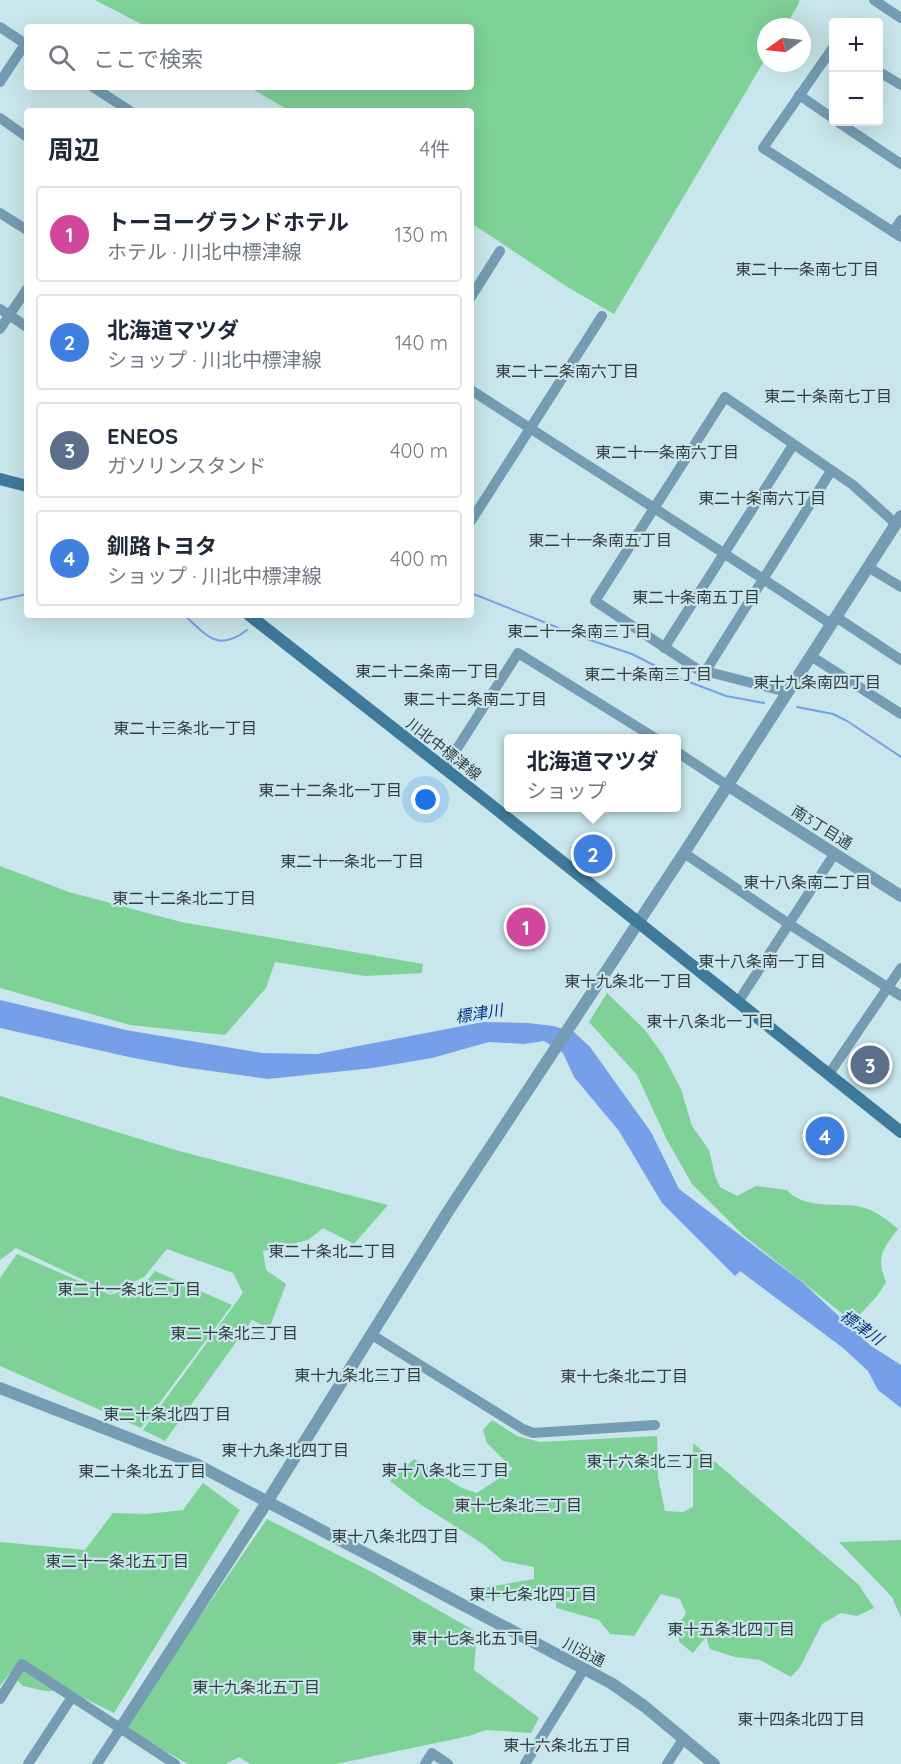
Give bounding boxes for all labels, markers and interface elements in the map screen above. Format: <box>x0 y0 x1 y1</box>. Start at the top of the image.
north arrow <box>757 18 811 72</box>
map controls <box>829 18 883 126</box>
button: + <box>829 18 883 72</box>
search box <box>24 24 474 90</box>
icon: search <box>45 41 78 74</box>
text: ここで検索 <box>93 45 203 73</box>
button: − <box>829 72 883 126</box>
text: 周辺 <box>48 133 100 166</box>
text: 4件 <box>419 136 450 161</box>
text: トーヨーグランドホテル <box>107 208 349 236</box>
text: 1 <box>66 222 73 247</box>
text: 130 m <box>395 222 448 247</box>
text: ホテル · 川北中標津線 <box>107 239 302 264</box>
district label: 東二十一条南七丁目 <box>735 259 879 279</box>
text: 北海道マツダ <box>107 316 239 344</box>
text: 2 <box>64 330 75 355</box>
text: 140 m <box>395 330 448 355</box>
text: ショップ · 川北中標津線 <box>107 347 322 372</box>
district label: 東二十二条南六丁目 <box>495 361 639 381</box>
district label: 東二十条南七丁目 <box>764 386 892 406</box>
text: ENEOS <box>107 422 178 450</box>
text: 3 <box>64 438 75 463</box>
text: 400 m <box>390 438 448 463</box>
district label: 東二十一条南六丁目 <box>595 442 739 462</box>
text: ガソリンスタンド <box>107 453 267 478</box>
district label: 東二十条南六丁目 <box>698 488 826 508</box>
district label: 東二十一条南五丁目 <box>528 530 672 550</box>
text: 釧路トヨタ <box>107 532 217 560</box>
text: 4 <box>64 546 75 571</box>
text: 400 m <box>390 546 448 571</box>
text: ショップ · 川北中標津線 <box>107 563 322 588</box>
district label: 東二十条南五丁目 <box>632 587 760 607</box>
district label: 東二十一条南三丁目 <box>507 621 651 641</box>
district label: 東二十二条南一丁目 <box>355 661 499 681</box>
district label: 東二十条南三丁目 <box>584 664 712 684</box>
district label: 東十九条南四丁目 <box>753 672 881 692</box>
district label: 東二十二条南二丁目 <box>403 689 547 709</box>
street label: 川北中標津線 <box>403 714 485 784</box>
district label: 東二十三条北一丁目 <box>113 718 257 738</box>
popup <box>504 734 681 812</box>
text: 北海道マツダ <box>526 747 659 775</box>
text: ショップ <box>526 778 606 803</box>
district label: 東二十二条北一丁目 <box>258 780 402 800</box>
your location <box>411 785 440 814</box>
street label: 南3丁目通 <box>788 801 856 853</box>
pin: 2 <box>574 832 612 876</box>
district label: 東二十一条北一丁目 <box>280 851 424 871</box>
district label: 東十八条南二丁目 <box>743 872 871 892</box>
district label: 東二十二条北二丁目 <box>112 888 256 908</box>
pin: 1 <box>506 904 546 950</box>
district label: 東十八条南一丁目 <box>698 951 826 971</box>
district label: 東十九条北一丁目 <box>564 971 692 991</box>
water label: 標津川 <box>454 999 506 1027</box>
district label: 東十八条北一丁目 <box>646 1011 774 1031</box>
pin: 3 <box>850 1042 890 1088</box>
pin: 4 <box>806 1114 844 1158</box>
district label: 東二十条北二丁目 <box>268 1241 396 1261</box>
district label: 東二十一条北三丁目 <box>57 1279 201 1299</box>
water label: 標津川 <box>837 1305 889 1350</box>
district label: 東二十条北三丁目 <box>170 1323 298 1343</box>
district label: 東十九条北三丁目 <box>294 1365 422 1385</box>
district label: 東十七条北二丁目 <box>560 1366 688 1386</box>
district label: 東二十条北四丁目 <box>103 1404 231 1424</box>
district label: 東十九条北四丁目 <box>221 1440 349 1460</box>
district label: 東十六条北三丁目 <box>586 1451 714 1471</box>
district label: 東十八条北三丁目 <box>381 1460 509 1480</box>
district label: 東二十条北五丁目 <box>78 1461 206 1481</box>
district label: 東十七条北三丁目 <box>454 1495 582 1515</box>
district label: 東十八条北四丁目 <box>331 1526 459 1546</box>
district label: 東二十一条北五丁目 <box>45 1551 189 1571</box>
district label: 東十七条北四丁目 <box>469 1584 597 1604</box>
district label: 東十五条北四丁目 <box>667 1619 795 1639</box>
district label: 東十七条北五丁目 <box>411 1628 539 1648</box>
street label: 川沿通 <box>560 1633 608 1671</box>
district label: 東十九条北五丁目 <box>192 1677 320 1697</box>
district label: 東十四条北四丁目 <box>737 1709 865 1729</box>
district label: 東十六条北五丁目 <box>503 1735 631 1755</box>

